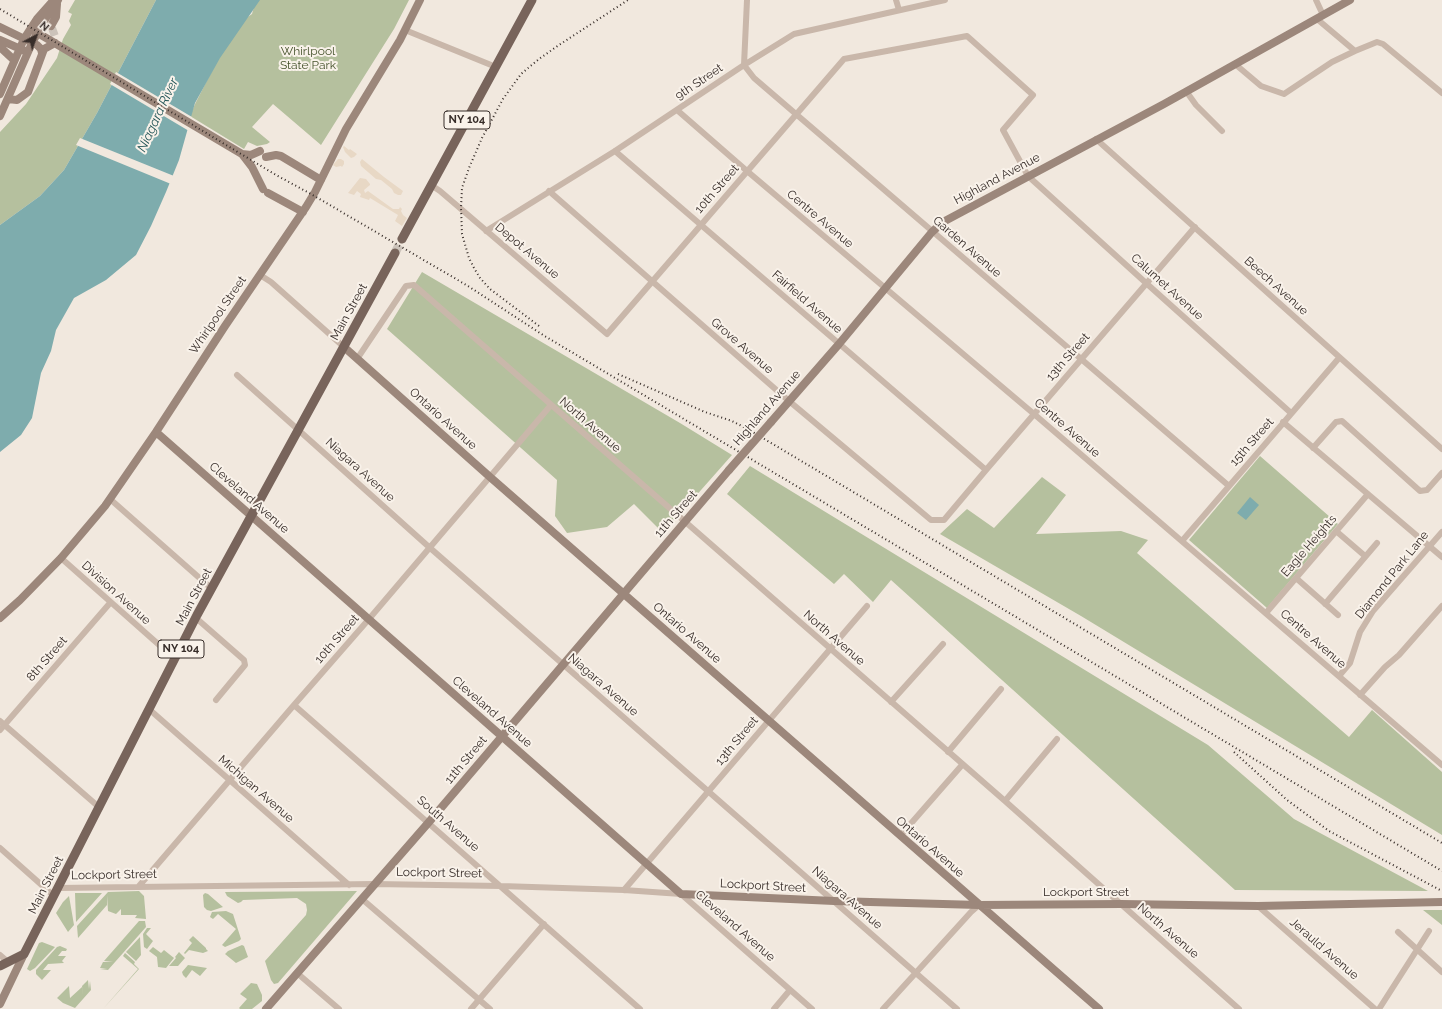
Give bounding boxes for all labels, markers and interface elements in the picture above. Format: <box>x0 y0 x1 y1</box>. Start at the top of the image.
north arrow <box>16 16 56 56</box>
text: N <box>37 19 52 34</box>
park label: Whirlpool State Park <box>280 44 336 72</box>
street label: 9th Street <box>672 61 726 103</box>
water label: Niagara River <box>134 76 182 154</box>
road number: NY 104 <box>444 111 490 129</box>
street label: Highland Avenue <box>952 150 1042 208</box>
street label: 10th Street <box>692 162 742 216</box>
street label: Centre Avenue <box>784 187 856 251</box>
street label: Garden Avenue <box>930 213 1004 281</box>
street label: Depot Avenue <box>492 220 562 282</box>
street label: Calumet Avenue <box>1128 251 1206 323</box>
street label: Beech Avenue <box>1241 254 1311 318</box>
street label: Fairfield Avenue <box>769 267 845 337</box>
street label: Whirlpool Street <box>187 273 249 357</box>
street label: Main Street <box>327 281 371 343</box>
street label: Grove Avenue <box>708 315 776 377</box>
street label: 13th Street <box>1043 330 1093 384</box>
street label: Highland Avenue <box>730 367 804 449</box>
street label: Ontario Avenue <box>406 385 480 453</box>
street label: North Avenue <box>556 394 624 456</box>
street label: Centre Avenue <box>1031 396 1103 460</box>
street label: 15th Street <box>1227 415 1277 469</box>
street label: Niagara Avenue <box>322 435 398 505</box>
street label: Cleveland Avenue <box>206 459 292 537</box>
street label: 11th Street <box>652 488 700 540</box>
street label: Eagle Heights <box>1278 512 1340 580</box>
street label: Diamond Park Lane <box>1352 528 1432 622</box>
street label: Division Avenue <box>79 558 153 628</box>
street label: Main Street <box>173 566 215 628</box>
street label: Ontario Avenue <box>650 599 724 667</box>
street label: North Avenue <box>800 607 868 669</box>
street label: Centre Avenue <box>1277 607 1349 671</box>
street label: 10th Street <box>312 612 362 666</box>
street label: 8th Street <box>24 634 70 684</box>
road number: NY 104 <box>158 640 204 658</box>
street label: Niagara Avenue <box>565 651 641 719</box>
street label: Cleveland Avenue <box>449 673 535 751</box>
street label: 13th Street <box>713 714 761 768</box>
street label: 11th Street <box>442 733 490 787</box>
street label: Michigan Avenue <box>215 752 297 826</box>
street label: South Avenue <box>414 793 482 855</box>
street label: Ontario Avenue <box>893 813 967 881</box>
street label: Main Street <box>25 854 67 916</box>
street label: Niagara Avenue <box>809 864 885 932</box>
street label: Lockport Street <box>396 865 482 881</box>
street label: Lockport Street <box>71 867 157 883</box>
street label: Lockport Street <box>720 877 806 895</box>
street label: Lockport Street <box>1043 885 1129 899</box>
street label: Cleveland Avenue <box>692 887 778 965</box>
street label: North Avenue <box>1134 900 1202 962</box>
street label: Jerauld Avenue <box>1287 915 1361 983</box>

